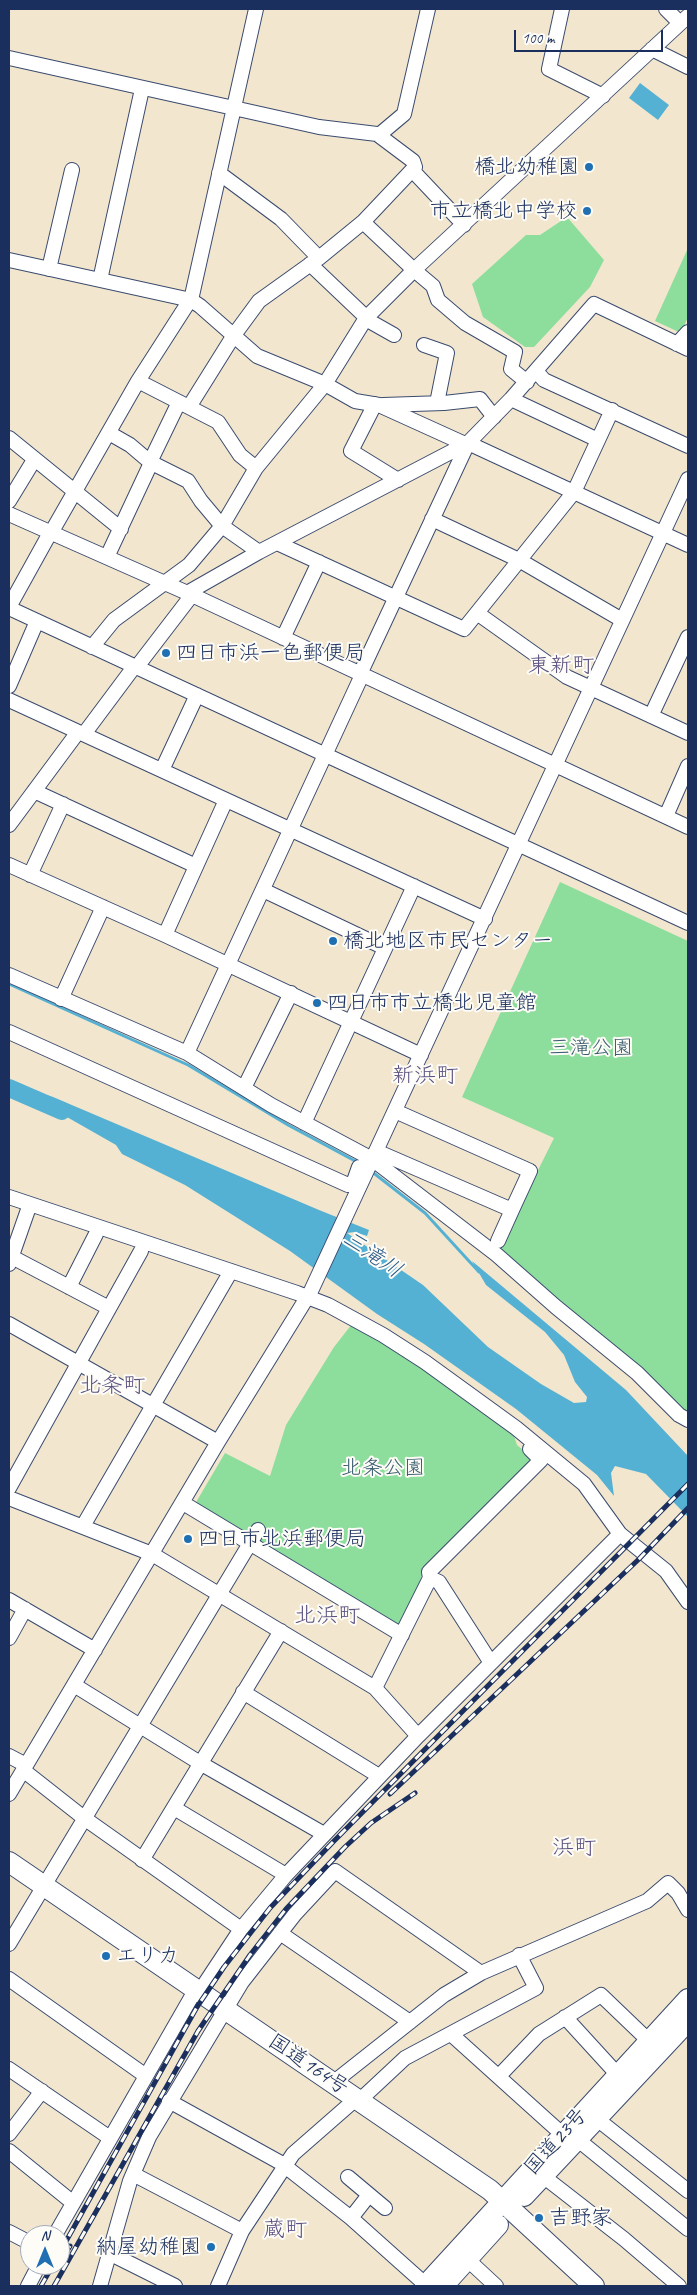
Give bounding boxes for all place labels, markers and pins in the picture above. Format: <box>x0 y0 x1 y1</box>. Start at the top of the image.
place label: 橋北幼稚園 <box>474 154 579 180</box>
marker: 橋北幼稚園 <box>583 161 595 173</box>
place label: 市立橋北中学校 <box>430 198 577 224</box>
marker: 市立橋北中学校 <box>581 205 593 217</box>
place label: 四日市浜一色郵便局 <box>176 640 365 666</box>
marker: 四日市浜一色郵便局 <box>160 647 172 659</box>
place label: 橋北地区市民センター <box>343 928 553 954</box>
marker: 橋北地区市民センター <box>327 935 339 947</box>
place label: 四日市市立橋北児童館 <box>327 990 537 1016</box>
marker: 四日市市立橋北児童館 <box>311 997 323 1009</box>
place label: 四日市北浜郵便局 <box>198 1526 366 1552</box>
marker: 四日市北浜郵便局 <box>182 1533 194 1545</box>
place label: エリカ <box>116 1943 179 1969</box>
marker: エリカ <box>100 1950 112 1962</box>
place label: 吉野家 <box>549 2205 612 2231</box>
marker: 吉野家 <box>533 2212 545 2224</box>
place label: 納屋幼稚園 <box>96 2234 201 2260</box>
marker: 納屋幼稚園 <box>205 2241 217 2253</box>

